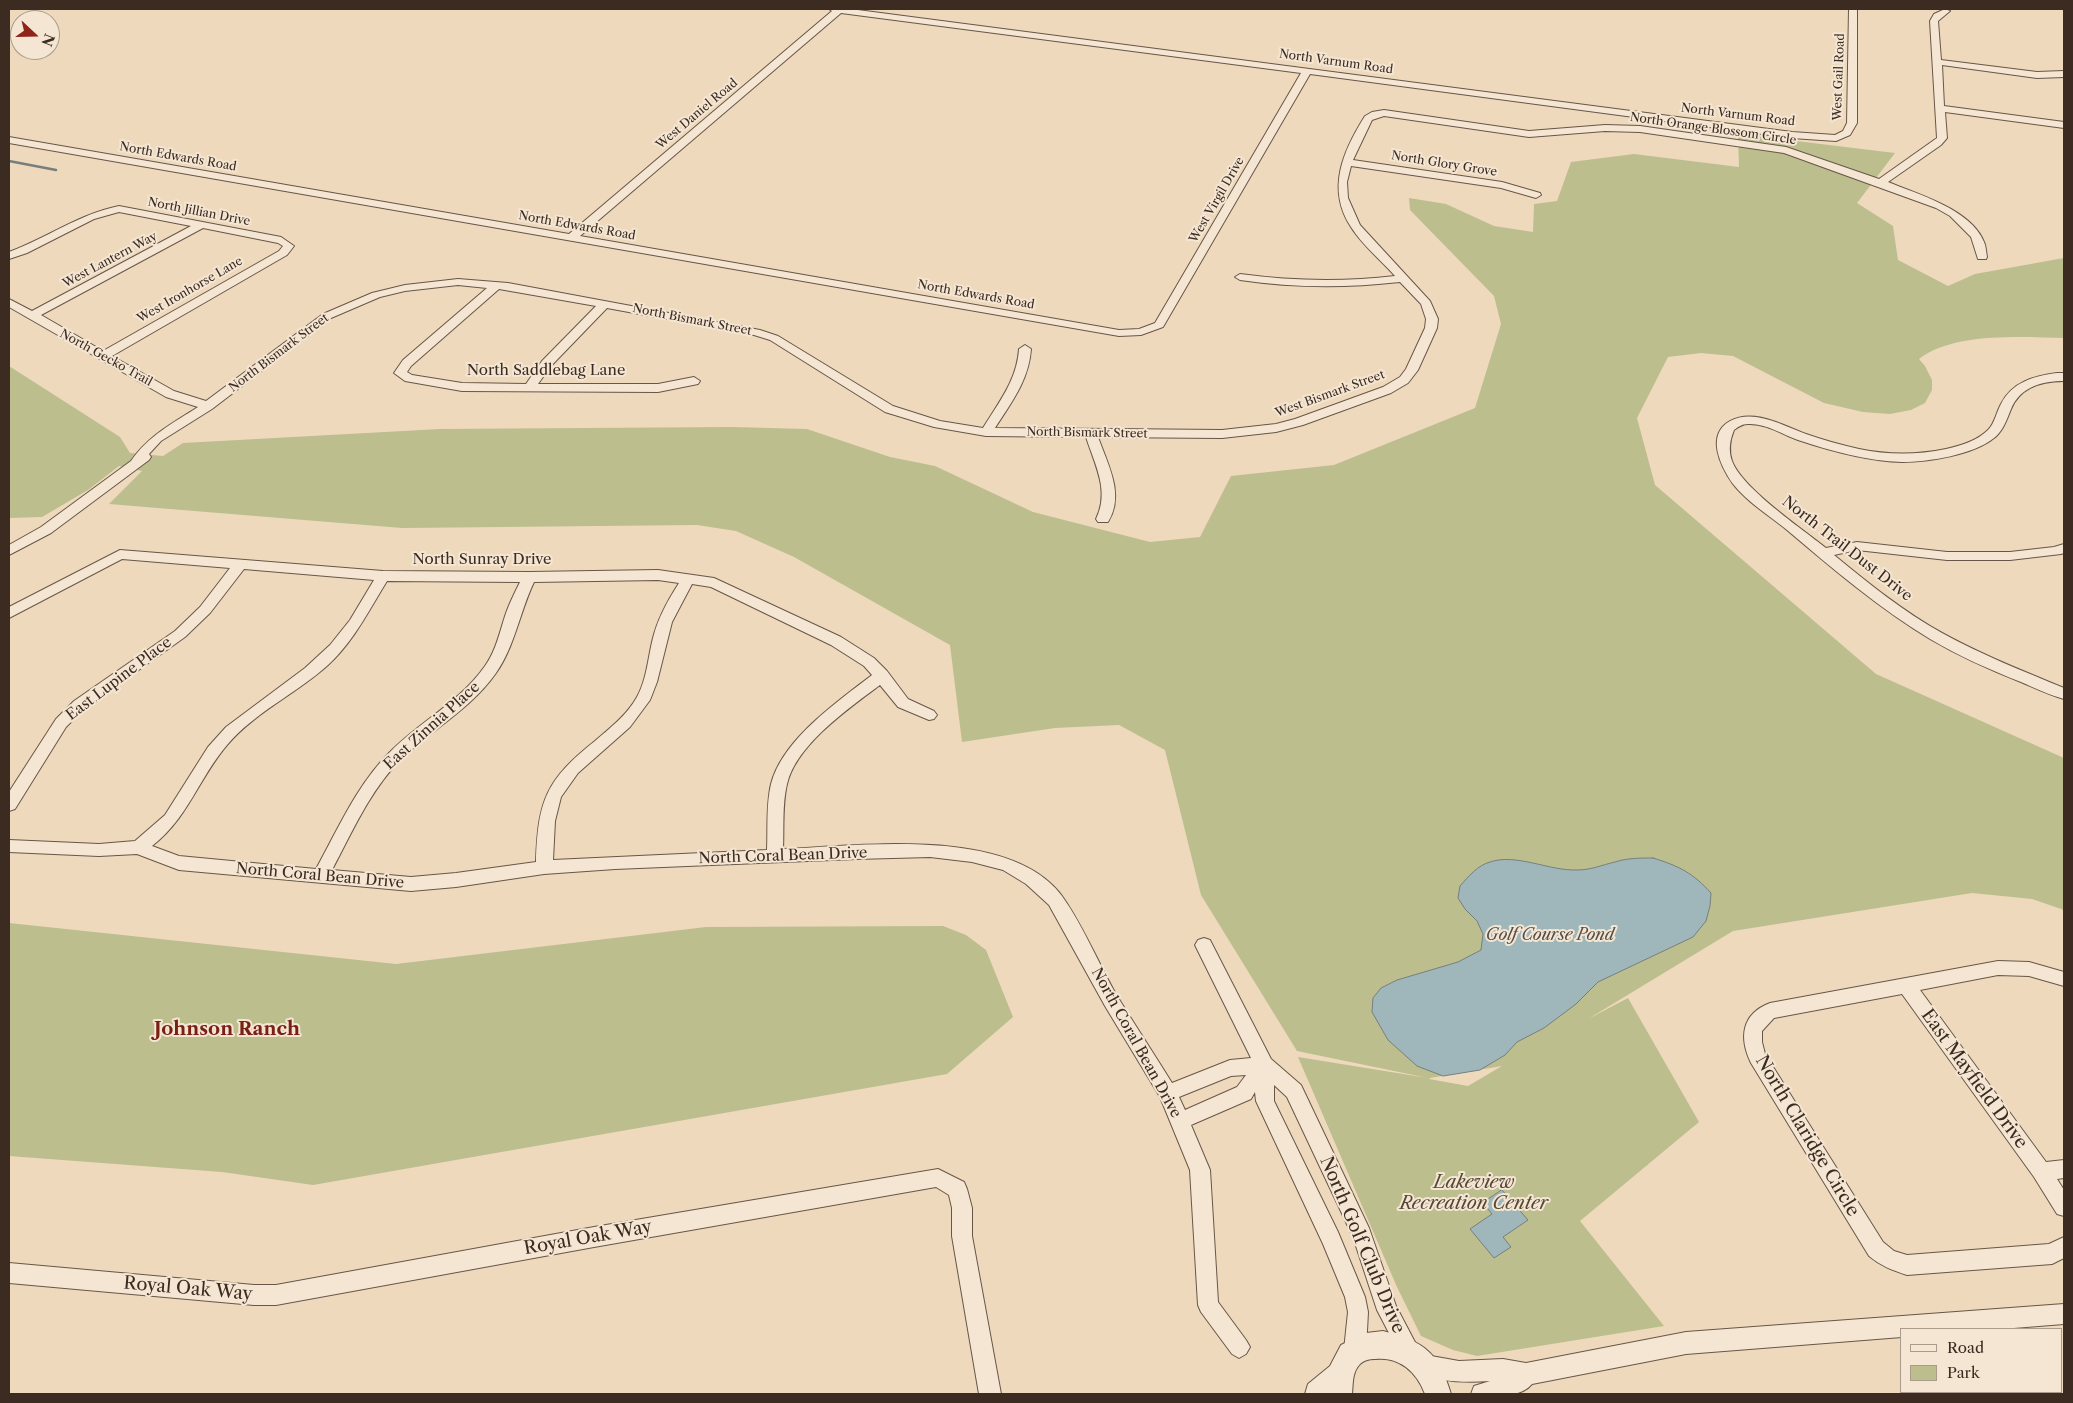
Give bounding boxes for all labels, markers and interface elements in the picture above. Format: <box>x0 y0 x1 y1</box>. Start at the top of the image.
north arrow <box>10 10 60 60</box>
text: N <box>37 31 59 49</box>
street label: West Gail Road <box>1830 33 1848 121</box>
street label: North Varnum Road <box>1278 47 1394 77</box>
street label: West Daniel Road <box>653 76 741 152</box>
street label: North Varnum Road <box>1680 101 1796 129</box>
street label: North Orange Blossom Circle <box>1629 110 1797 148</box>
street label: North Edwards Road <box>118 140 238 174</box>
street label: North Glory Grove <box>1390 149 1498 179</box>
street label: West Virgil Drive <box>1187 155 1247 245</box>
street label: North Jillian Drive <box>147 195 251 229</box>
street label: North Edwards Road <box>517 209 637 243</box>
street label: West Lantern Way <box>60 229 160 291</box>
street label: West Ironhorse Lane <box>135 254 245 326</box>
street label: North Edwards Road <box>916 278 1036 312</box>
street label: North Bismark Street <box>631 301 753 339</box>
street label: North Bismark Street <box>226 311 332 395</box>
street label: North Gecko Trail <box>57 327 155 389</box>
street label: North Saddlebag Lane <box>467 362 625 380</box>
street label: West Bismark Street <box>1273 368 1387 420</box>
street label: North Bismark Street <box>1026 425 1148 441</box>
street label: North Trail Dust Drive <box>1778 493 1916 605</box>
street label: North Sunray Drive <box>413 551 551 569</box>
street label: East Lupine Place <box>63 634 175 724</box>
street label: East Zinnia Place <box>380 678 484 774</box>
street label: North Coral Bean Drive <box>698 844 868 868</box>
street label: North Coral Bean Drive <box>235 860 405 892</box>
water label: Golf Course Pond <box>1486 925 1614 945</box>
street label: North Coral Bean Drive <box>1087 965 1185 1121</box>
street label: East Mayfield Drive <box>1916 1005 2032 1153</box>
district label: Johnson Ranch <box>154 1019 300 1041</box>
street label: North Claridge Circle <box>1750 1052 1864 1220</box>
street label: North Golf Club Drive <box>1315 1153 1409 1337</box>
park label: Lakeview Recreation Center <box>1400 1172 1548 1214</box>
street label: Royal Oak Way <box>522 1216 654 1260</box>
street label: Royal Oak Way <box>123 1273 253 1305</box>
legend <box>1900 1328 2063 1393</box>
text: Road <box>1947 1338 1984 1357</box>
text: Park <box>1947 1363 1980 1382</box>

